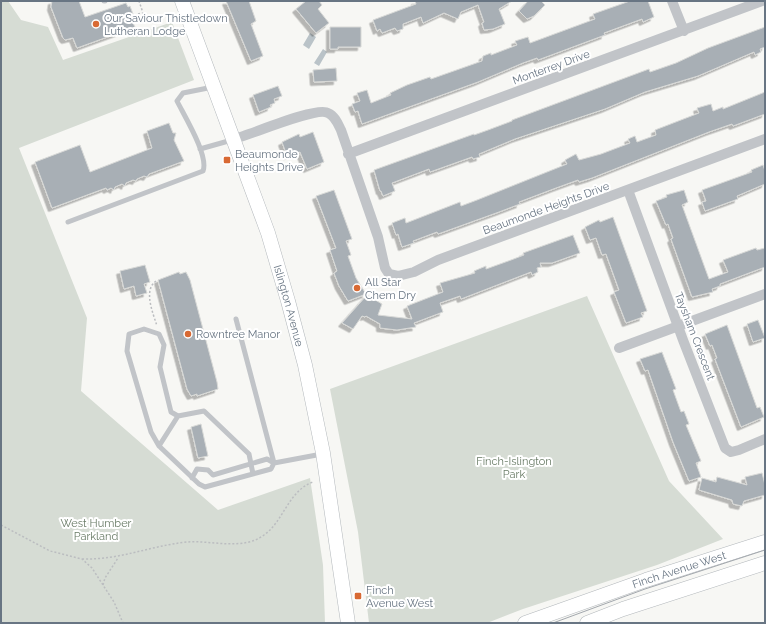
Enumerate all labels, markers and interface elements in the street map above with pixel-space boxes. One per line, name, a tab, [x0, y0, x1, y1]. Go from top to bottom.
place label: Our Saviour Thistledown Lutheran Lodge	[104, 12, 228, 38]
marker: Our Saviour Thistledown Lutheran Lodge	[91, 19, 101, 29]
street label: Monterrey Drive	[511, 47, 592, 87]
place label: Beaumonde Heights Drive	[235, 148, 304, 174]
marker: Beaumonde Heights Drive	[222, 155, 232, 165]
street label: Beaumonde Heights Drive	[481, 179, 612, 237]
street label: Islington Avenue	[271, 263, 306, 349]
place label: All Star Chem Dry	[365, 276, 416, 302]
marker: All Star Chem Dry	[352, 283, 362, 293]
street label: Taysham Crescent	[672, 290, 717, 382]
place label: Rowntree Manor	[196, 328, 280, 341]
marker: Rowntree Manor	[183, 329, 193, 339]
park label: Finch-Islington Park	[476, 455, 552, 481]
park label: West Humber Parkland	[61, 517, 132, 543]
street label: Finch Avenue West	[631, 549, 728, 591]
place label: Finch Avenue West	[366, 584, 434, 610]
marker: Finch Avenue West	[353, 591, 363, 601]

